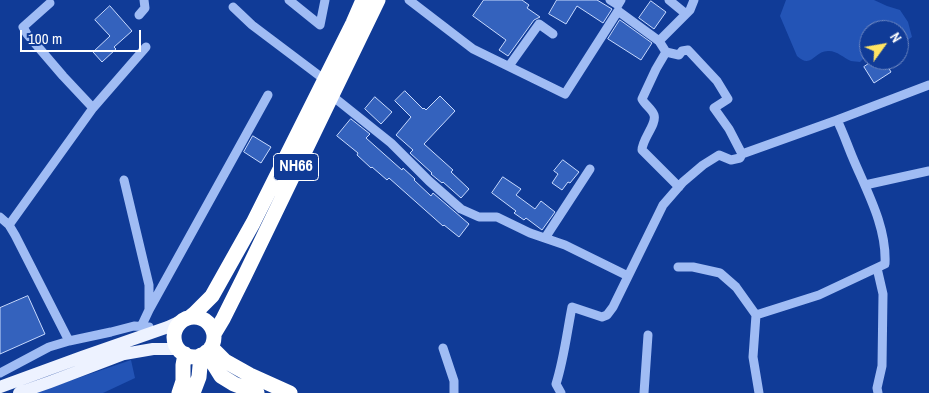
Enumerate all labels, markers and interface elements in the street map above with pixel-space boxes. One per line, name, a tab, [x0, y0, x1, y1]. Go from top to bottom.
scale bar	[22, 20, 144, 52]
north arrow	[859, 20, 909, 70]
text: 100 m	[28, 28, 62, 49]
text: N	[886, 29, 906, 46]
road number: NH66	[274, 154, 318, 180]

